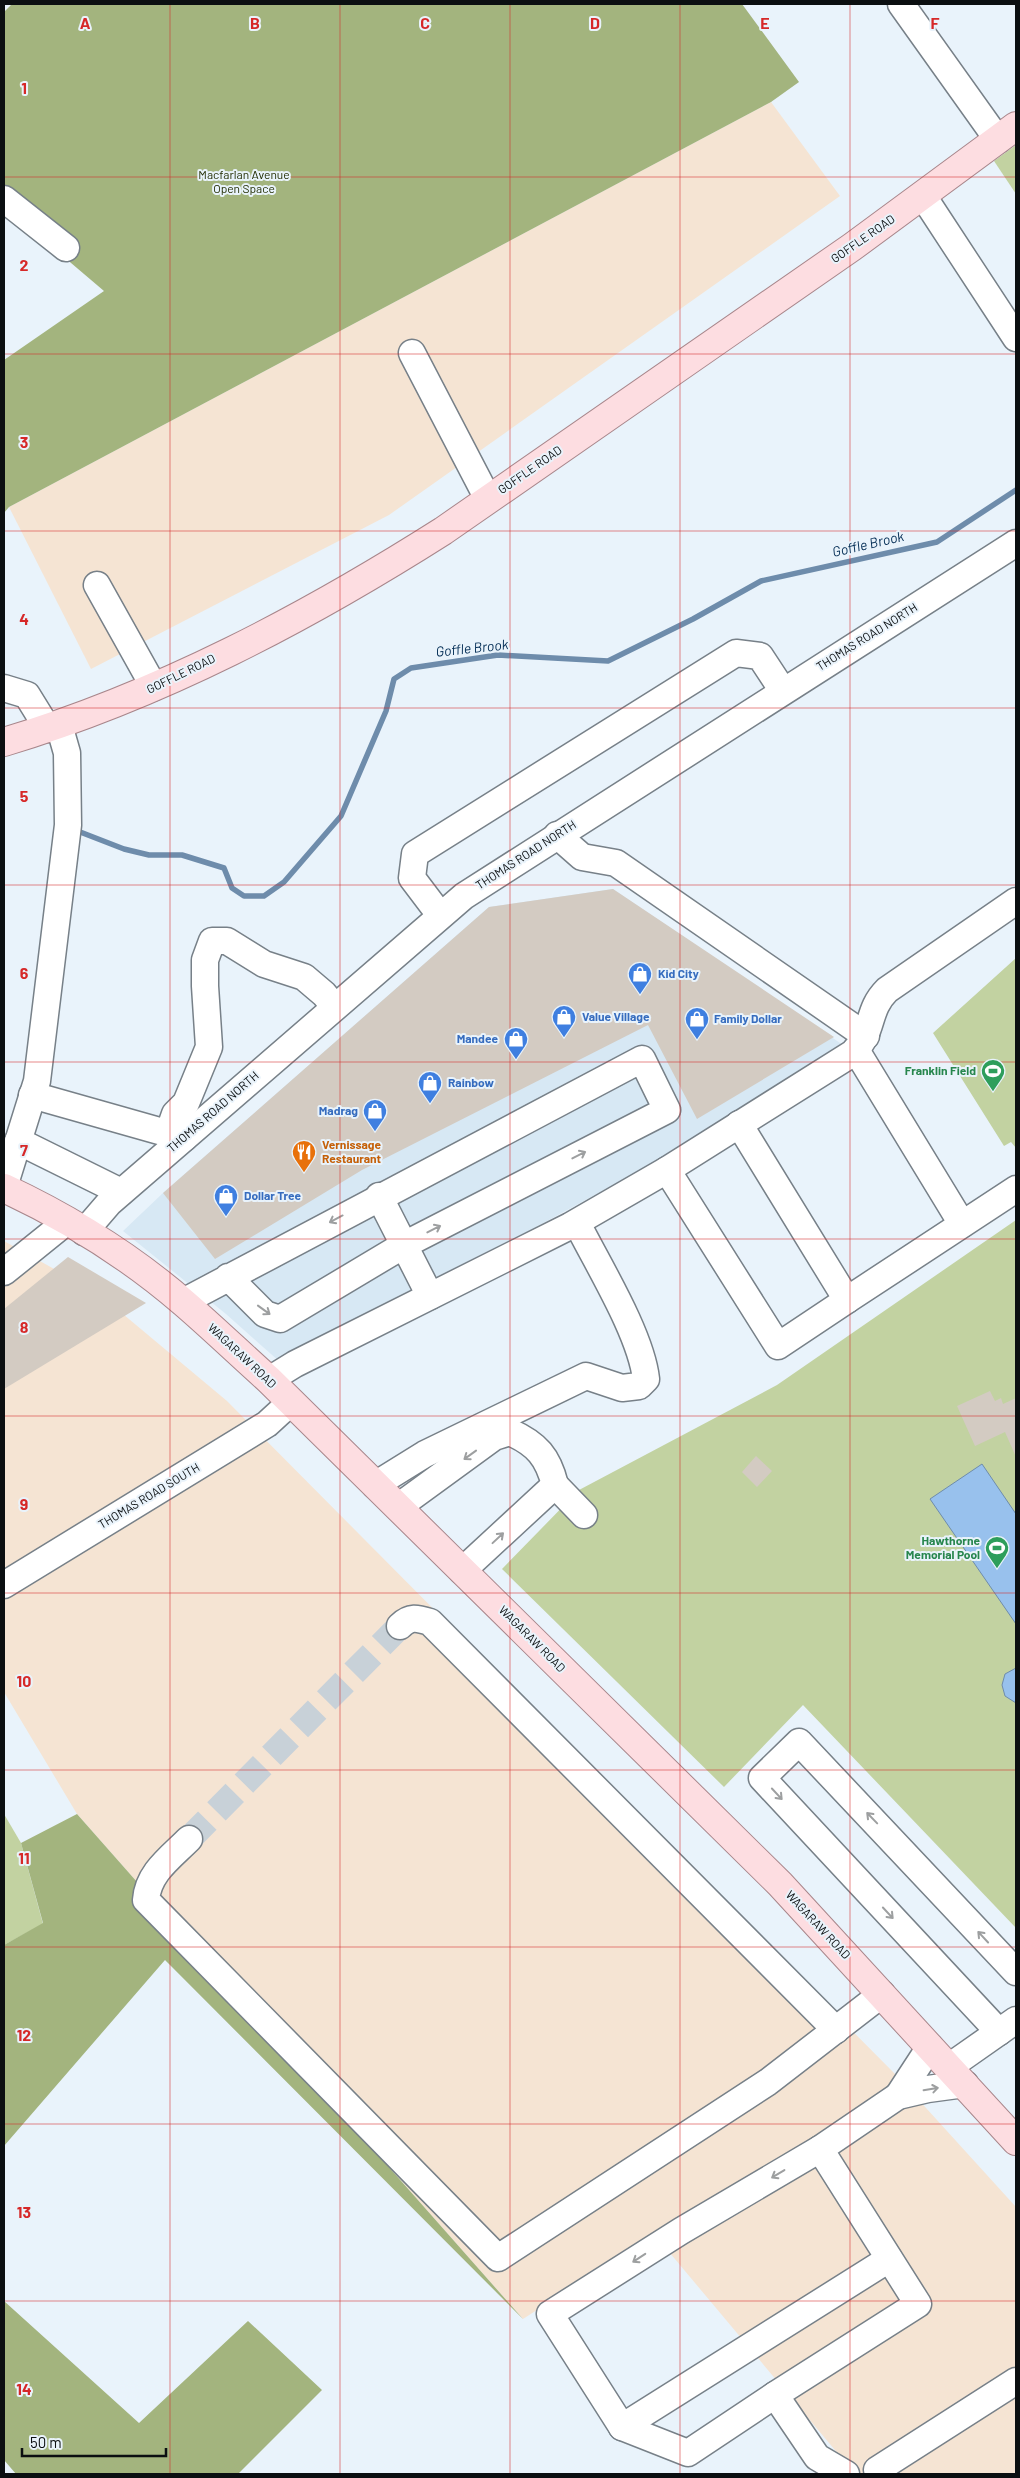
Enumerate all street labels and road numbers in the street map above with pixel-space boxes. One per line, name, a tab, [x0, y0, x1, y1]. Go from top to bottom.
street label: GOFFLE ROAD	[828, 211, 897, 265]
street label: GOFFLE ROAD	[495, 442, 564, 496]
street label: THOMAS ROAD NORTH	[813, 599, 920, 673]
street label: GOFFLE ROAD	[144, 650, 217, 696]
street label: THOMAS ROAD NORTH	[473, 817, 578, 892]
street label: THOMAS ROAD NORTH	[164, 1068, 261, 1155]
street label: WAGARAW ROAD	[206, 1320, 280, 1390]
street label: THOMAS ROAD SOUTH	[95, 1459, 202, 1531]
street label: WAGARAW ROAD	[497, 1602, 569, 1674]
street label: WAGARAW ROAD	[784, 1887, 854, 1961]

